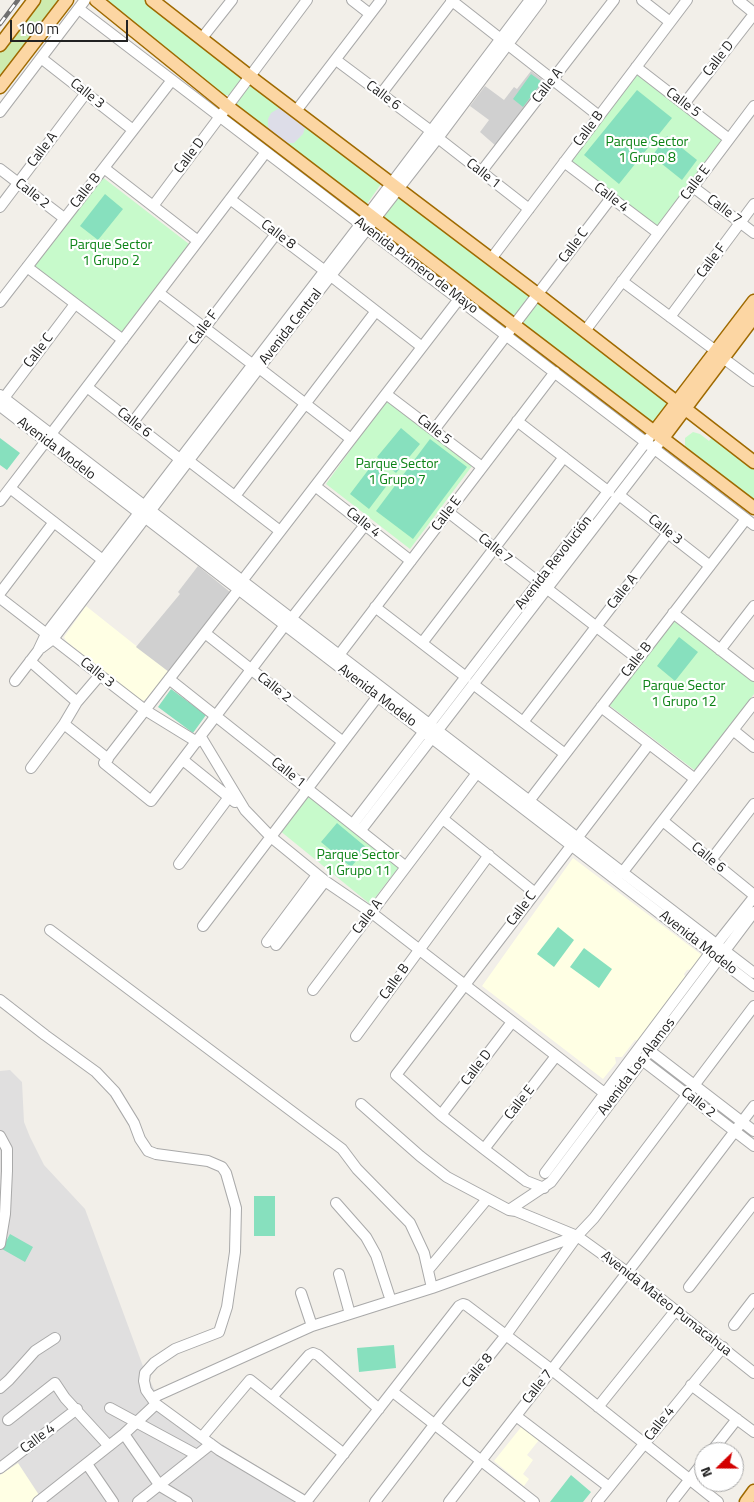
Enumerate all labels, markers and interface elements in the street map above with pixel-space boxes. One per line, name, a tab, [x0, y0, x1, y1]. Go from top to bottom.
scale bar	[12, 10, 130, 42]
text: 100 m	[18, 17, 59, 40]
street label: Calle D	[700, 38, 738, 80]
street label: Calle A	[529, 65, 567, 107]
street label: Calle 3	[66, 75, 108, 113]
street label: Calle 6	[362, 78, 404, 114]
street label: Calle 5	[662, 85, 704, 121]
street label: Calle B	[570, 108, 608, 150]
street label: Calle A	[24, 129, 62, 171]
street label: Calle D	[171, 135, 209, 177]
park label: Parque Sector 1 Grupo 8	[606, 135, 688, 168]
street label: Calle 1	[462, 155, 504, 193]
street label: Calle E	[678, 162, 714, 204]
street label: Calle B	[67, 170, 105, 212]
street label: Calle 2	[11, 175, 53, 213]
street label: Calle 4	[590, 180, 632, 216]
street label: Calle 7	[703, 192, 745, 228]
street label: Avenida Primero de Mayo	[351, 214, 481, 318]
street label: Calle 8	[257, 217, 299, 253]
street label: Calle C	[556, 225, 592, 267]
park label: Parque Sector 1 Grupo 2	[70, 238, 152, 270]
street label: Calle F	[694, 241, 730, 281]
street label: Avenida Central	[256, 286, 326, 368]
street label: Calle F	[186, 308, 222, 348]
street label: Calle C	[21, 330, 57, 372]
street label: Calle 6	[113, 404, 155, 442]
street label: Calle 5	[413, 411, 455, 449]
street label: Avenida Modelo	[13, 414, 99, 484]
park label: Parque Sector 1 Grupo 7	[356, 457, 438, 490]
street label: Calle E	[429, 493, 465, 535]
street label: Calle 4	[342, 504, 384, 542]
street label: Calle 3	[644, 511, 686, 549]
street label: Avenida Revolución	[512, 513, 596, 613]
street label: Calle 7	[474, 530, 516, 568]
street label: Calle A	[604, 571, 642, 613]
street label: Calle B	[618, 639, 656, 681]
street label: Calle 3	[76, 654, 118, 692]
street label: Avenida Modelo	[334, 661, 420, 731]
street label: Calle 2	[253, 669, 295, 707]
park label: Parque Sector 1 Grupo 12	[643, 679, 725, 712]
street label: Calle 1	[267, 754, 309, 792]
street label: Calle 6	[688, 839, 728, 877]
park label: Parque Sector 1 Grupo 11	[317, 848, 399, 880]
street label: Calle C	[504, 888, 540, 930]
street label: Calle A	[349, 896, 387, 938]
street label: Avenida Modelo	[656, 907, 740, 979]
street label: Calle B	[376, 961, 414, 1003]
street label: Avenida Los Alamos	[595, 1015, 679, 1119]
street label: Calle D	[458, 1047, 496, 1089]
street label: Calle E	[501, 1082, 539, 1124]
street label: Calle 2	[677, 1084, 719, 1122]
street label: Avenida Mateo Pumacahua	[598, 1248, 734, 1360]
street label: Calle 8	[459, 1351, 497, 1391]
street label: Calle 7	[519, 1366, 557, 1408]
street label: Calle 4	[641, 1403, 679, 1445]
street label: Calle 4	[17, 1421, 59, 1457]
north arrow	[694, 1442, 744, 1492]
text: N	[694, 1464, 717, 1481]

